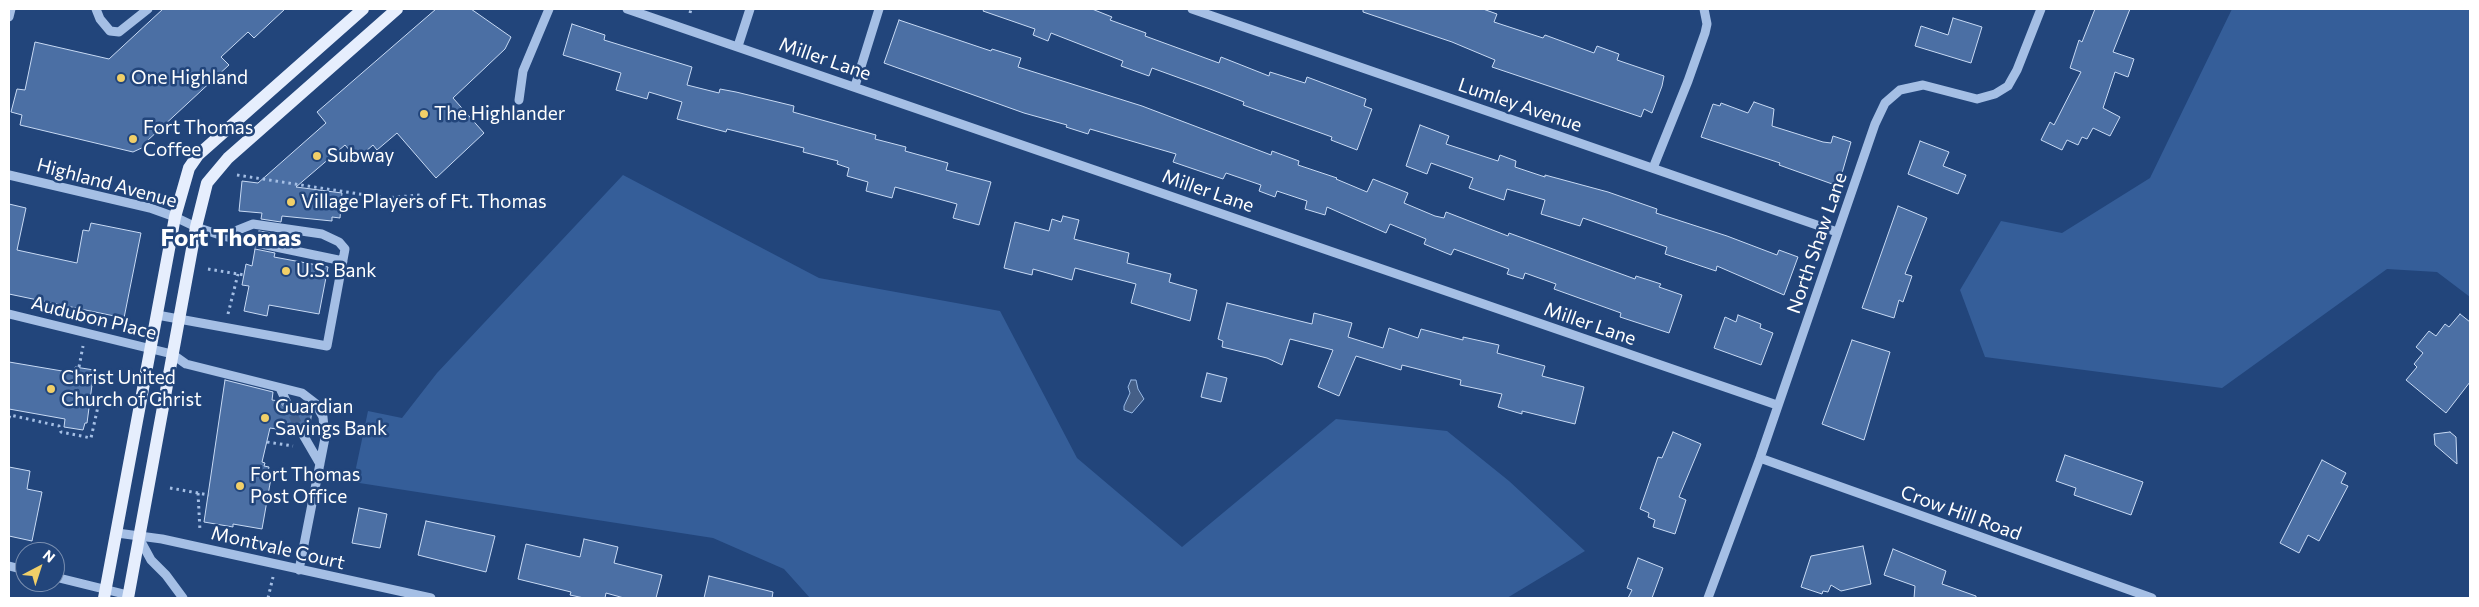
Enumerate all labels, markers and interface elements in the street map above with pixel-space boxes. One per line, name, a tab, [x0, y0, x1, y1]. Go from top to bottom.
street label: Miller Lane	[776, 33, 874, 85]
place label: One Highland	[131, 67, 248, 89]
marker: One Highland	[115, 72, 127, 84]
street label: Lumley Avenue	[1455, 73, 1585, 137]
place label: The Highlander	[434, 103, 565, 125]
marker: The Highlander	[418, 108, 430, 120]
place label: Fort Thomas Coffee	[143, 117, 253, 161]
marker: Fort Thomas Coffee	[127, 133, 139, 145]
place label: Subway	[327, 145, 394, 167]
marker: Subway	[311, 150, 323, 162]
street label: Highland Avenue	[35, 153, 179, 213]
street label: Miller Lane	[1159, 165, 1257, 217]
street label: North Shaw Lane	[1782, 169, 1852, 317]
place label: Village Players of Ft. Thomas	[301, 191, 547, 213]
marker: Village Players of Ft. Thomas	[285, 196, 297, 208]
district label: Fort Thomas	[160, 224, 302, 252]
place label: U.S. Bank	[296, 260, 377, 282]
marker: U.S. Bank	[280, 265, 292, 277]
street label: Audubon Place	[29, 291, 159, 345]
street label: Miller Lane	[1541, 298, 1639, 350]
place label: Christ United Church of Christ	[61, 367, 202, 411]
marker: Christ United Church of Christ	[45, 383, 57, 395]
place label: Guardian Savings Bank	[275, 396, 387, 440]
marker: Guardian Savings Bank	[259, 412, 271, 424]
place label: Fort Thomas Post Office	[250, 464, 360, 508]
marker: Fort Thomas Post Office	[234, 480, 246, 492]
street label: Crow Hill Road	[1897, 481, 2025, 545]
street label: Montvale Court	[209, 522, 347, 574]
north arrow	[15, 542, 65, 592]
text: N	[40, 546, 59, 566]

